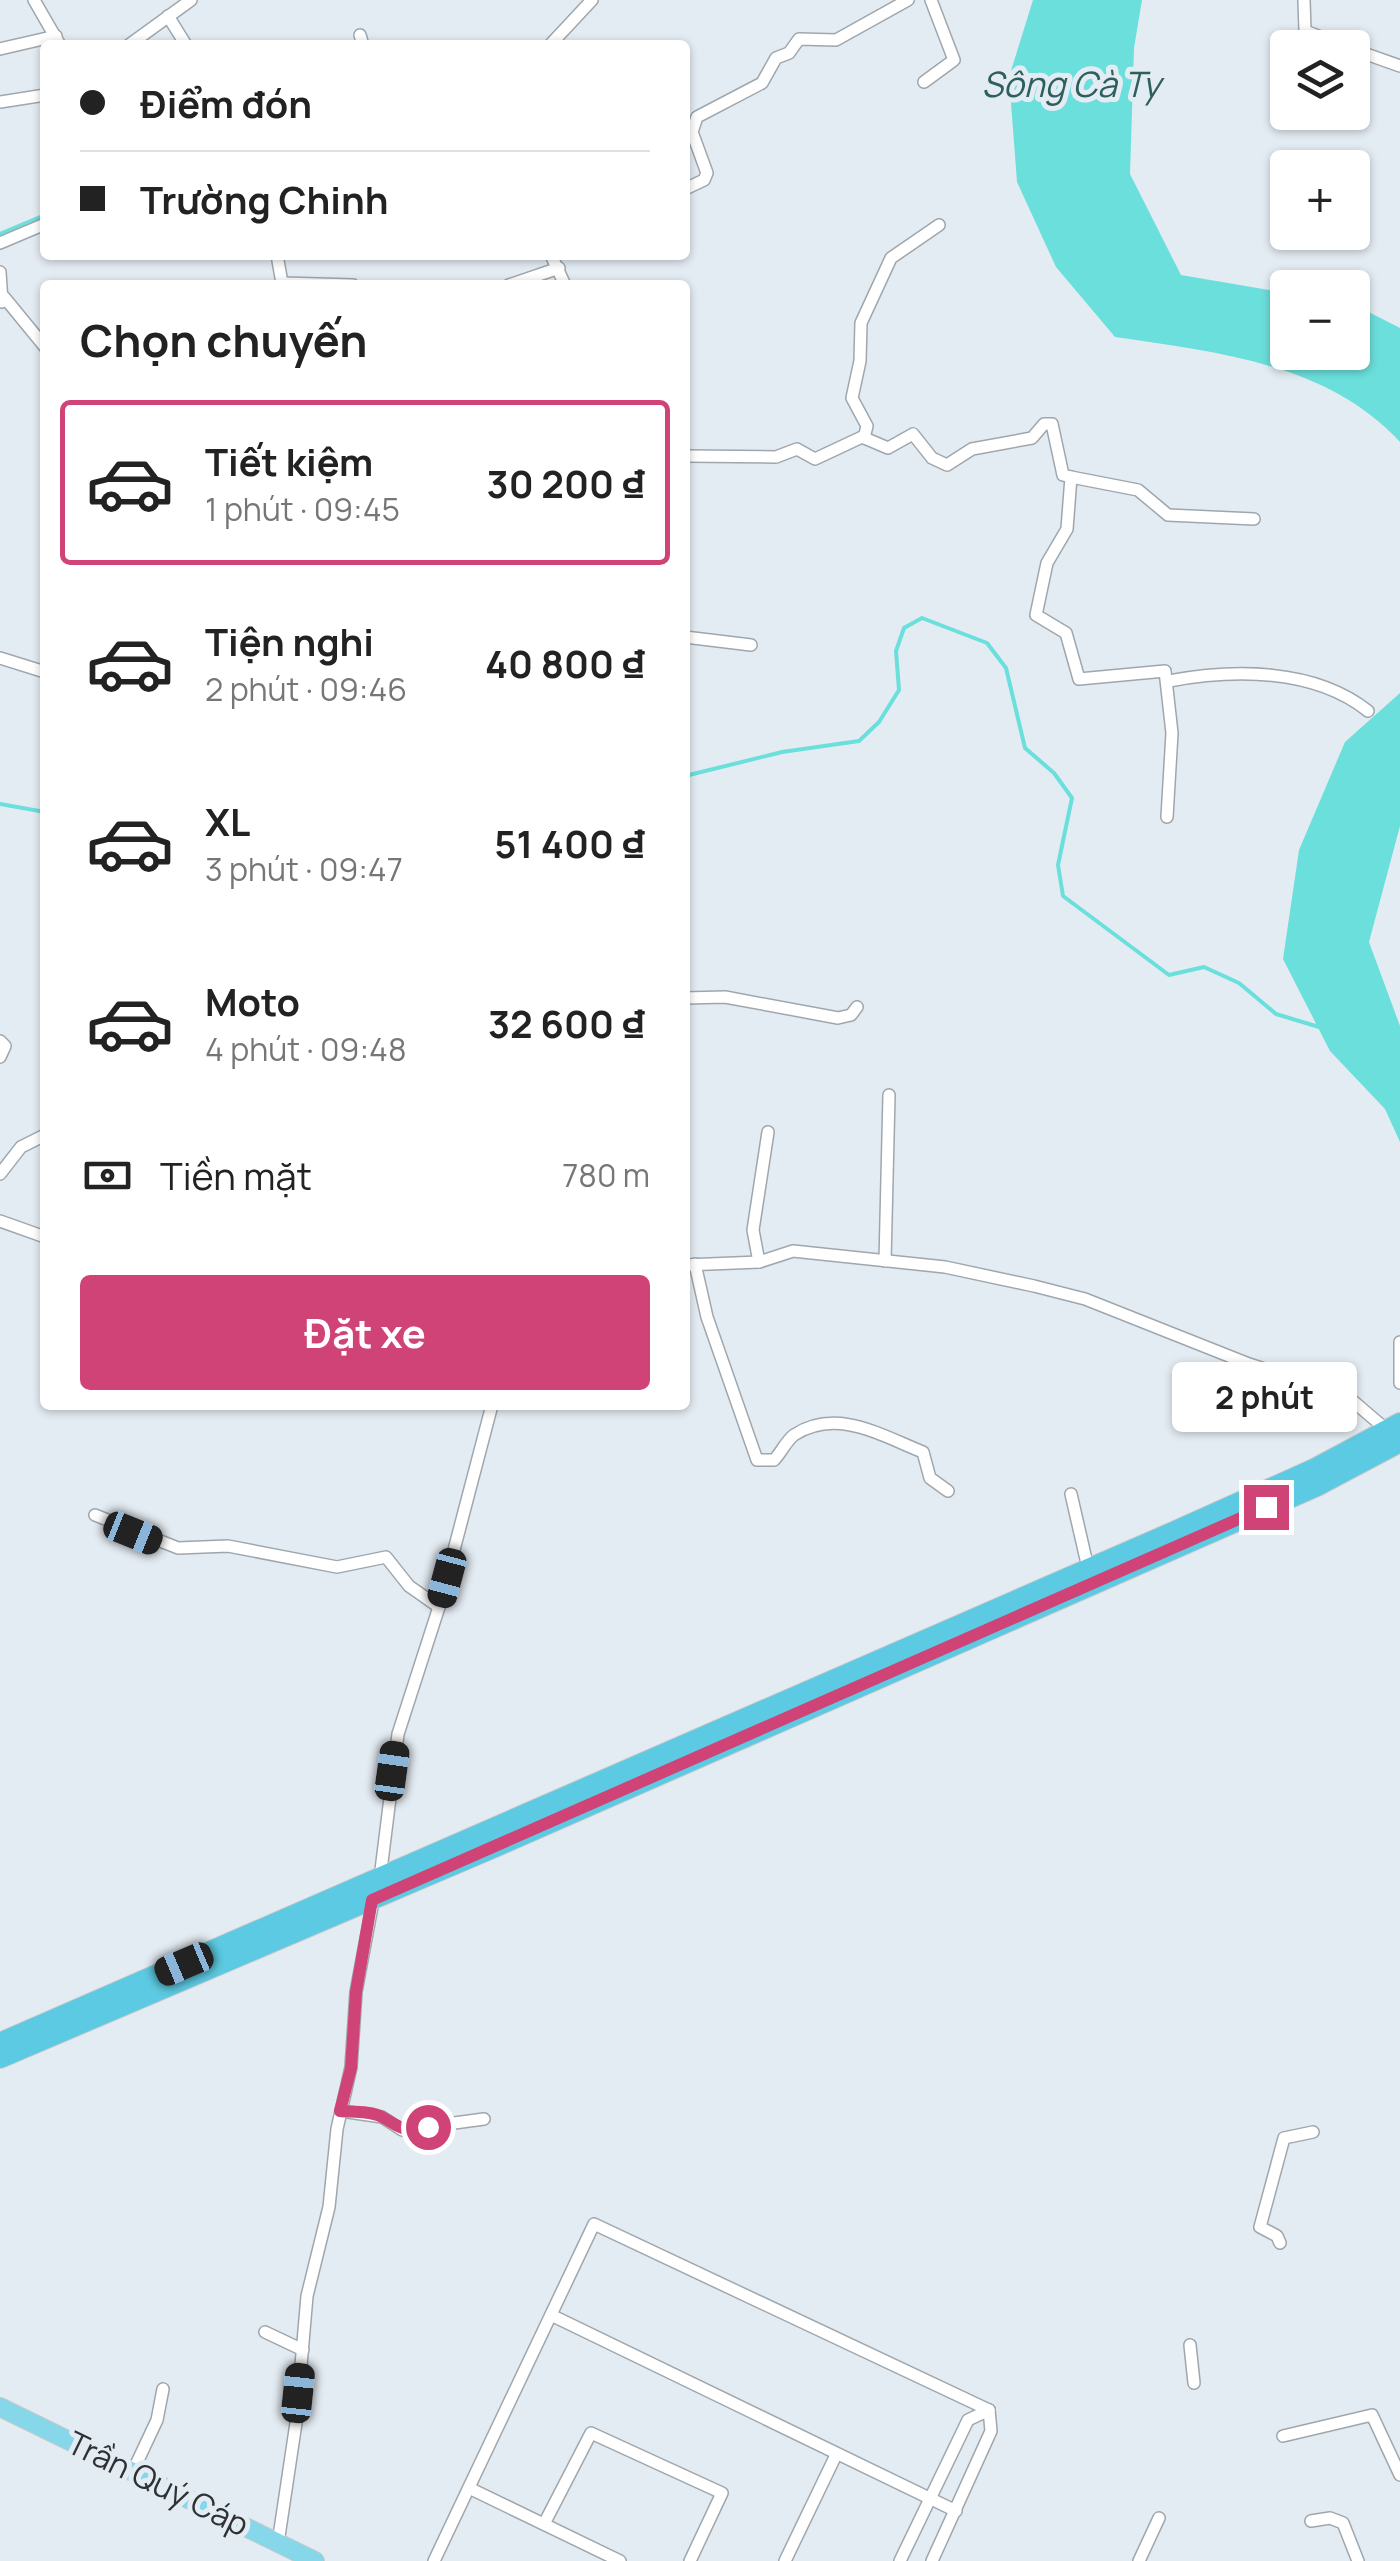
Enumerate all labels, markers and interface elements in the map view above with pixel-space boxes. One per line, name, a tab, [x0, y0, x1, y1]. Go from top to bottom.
map controls	[1270, 30, 1370, 370]
button: layers	[1270, 30, 1370, 130]
water label: Sông Cà Ty	[981, 60, 1165, 108]
text: Điểm đón	[140, 77, 312, 129]
button: +	[1270, 150, 1370, 250]
text: Trường Chinh	[140, 173, 389, 225]
button: −	[1270, 270, 1370, 370]
text: Chọn chuyến	[80, 309, 367, 371]
text: Tiết kiệm	[205, 435, 373, 487]
icon: car	[85, 438, 175, 528]
text: 30 200 ₫	[487, 457, 645, 509]
text: 1 phút · 09:45	[205, 487, 400, 531]
text: Tiện nghi	[205, 615, 374, 667]
icon: car	[85, 618, 175, 708]
text: 40 800 ₫	[485, 637, 645, 689]
text: 2 phút · 09:46	[205, 667, 407, 711]
text: XL	[205, 795, 250, 847]
icon: car	[85, 798, 175, 888]
text: 51 400 ₫	[494, 817, 645, 869]
text: 3 phút · 09:47	[205, 847, 403, 891]
text: Moto	[205, 975, 300, 1027]
icon: car	[85, 978, 175, 1068]
text: 32 600 ₫	[488, 997, 645, 1049]
text: 4 phút · 09:48	[205, 1027, 406, 1071]
icon: cash	[80, 1148, 135, 1203]
text: Tiền mặt	[160, 1149, 312, 1201]
text: 780 m	[562, 1153, 650, 1197]
button: Đặt xe	[80, 1275, 650, 1390]
callout: 2 phút	[1174, 1362, 1358, 1432]
text: 2 phút	[1215, 1375, 1314, 1419]
route end	[1244, 1485, 1289, 1530]
car	[100, 1508, 166, 1558]
car	[425, 1545, 469, 1611]
car	[373, 1739, 411, 1803]
car	[151, 1938, 217, 1990]
route start	[406, 2105, 451, 2150]
car	[280, 2362, 316, 2424]
street label: Trần Quý Cáp	[60, 2420, 256, 2546]

